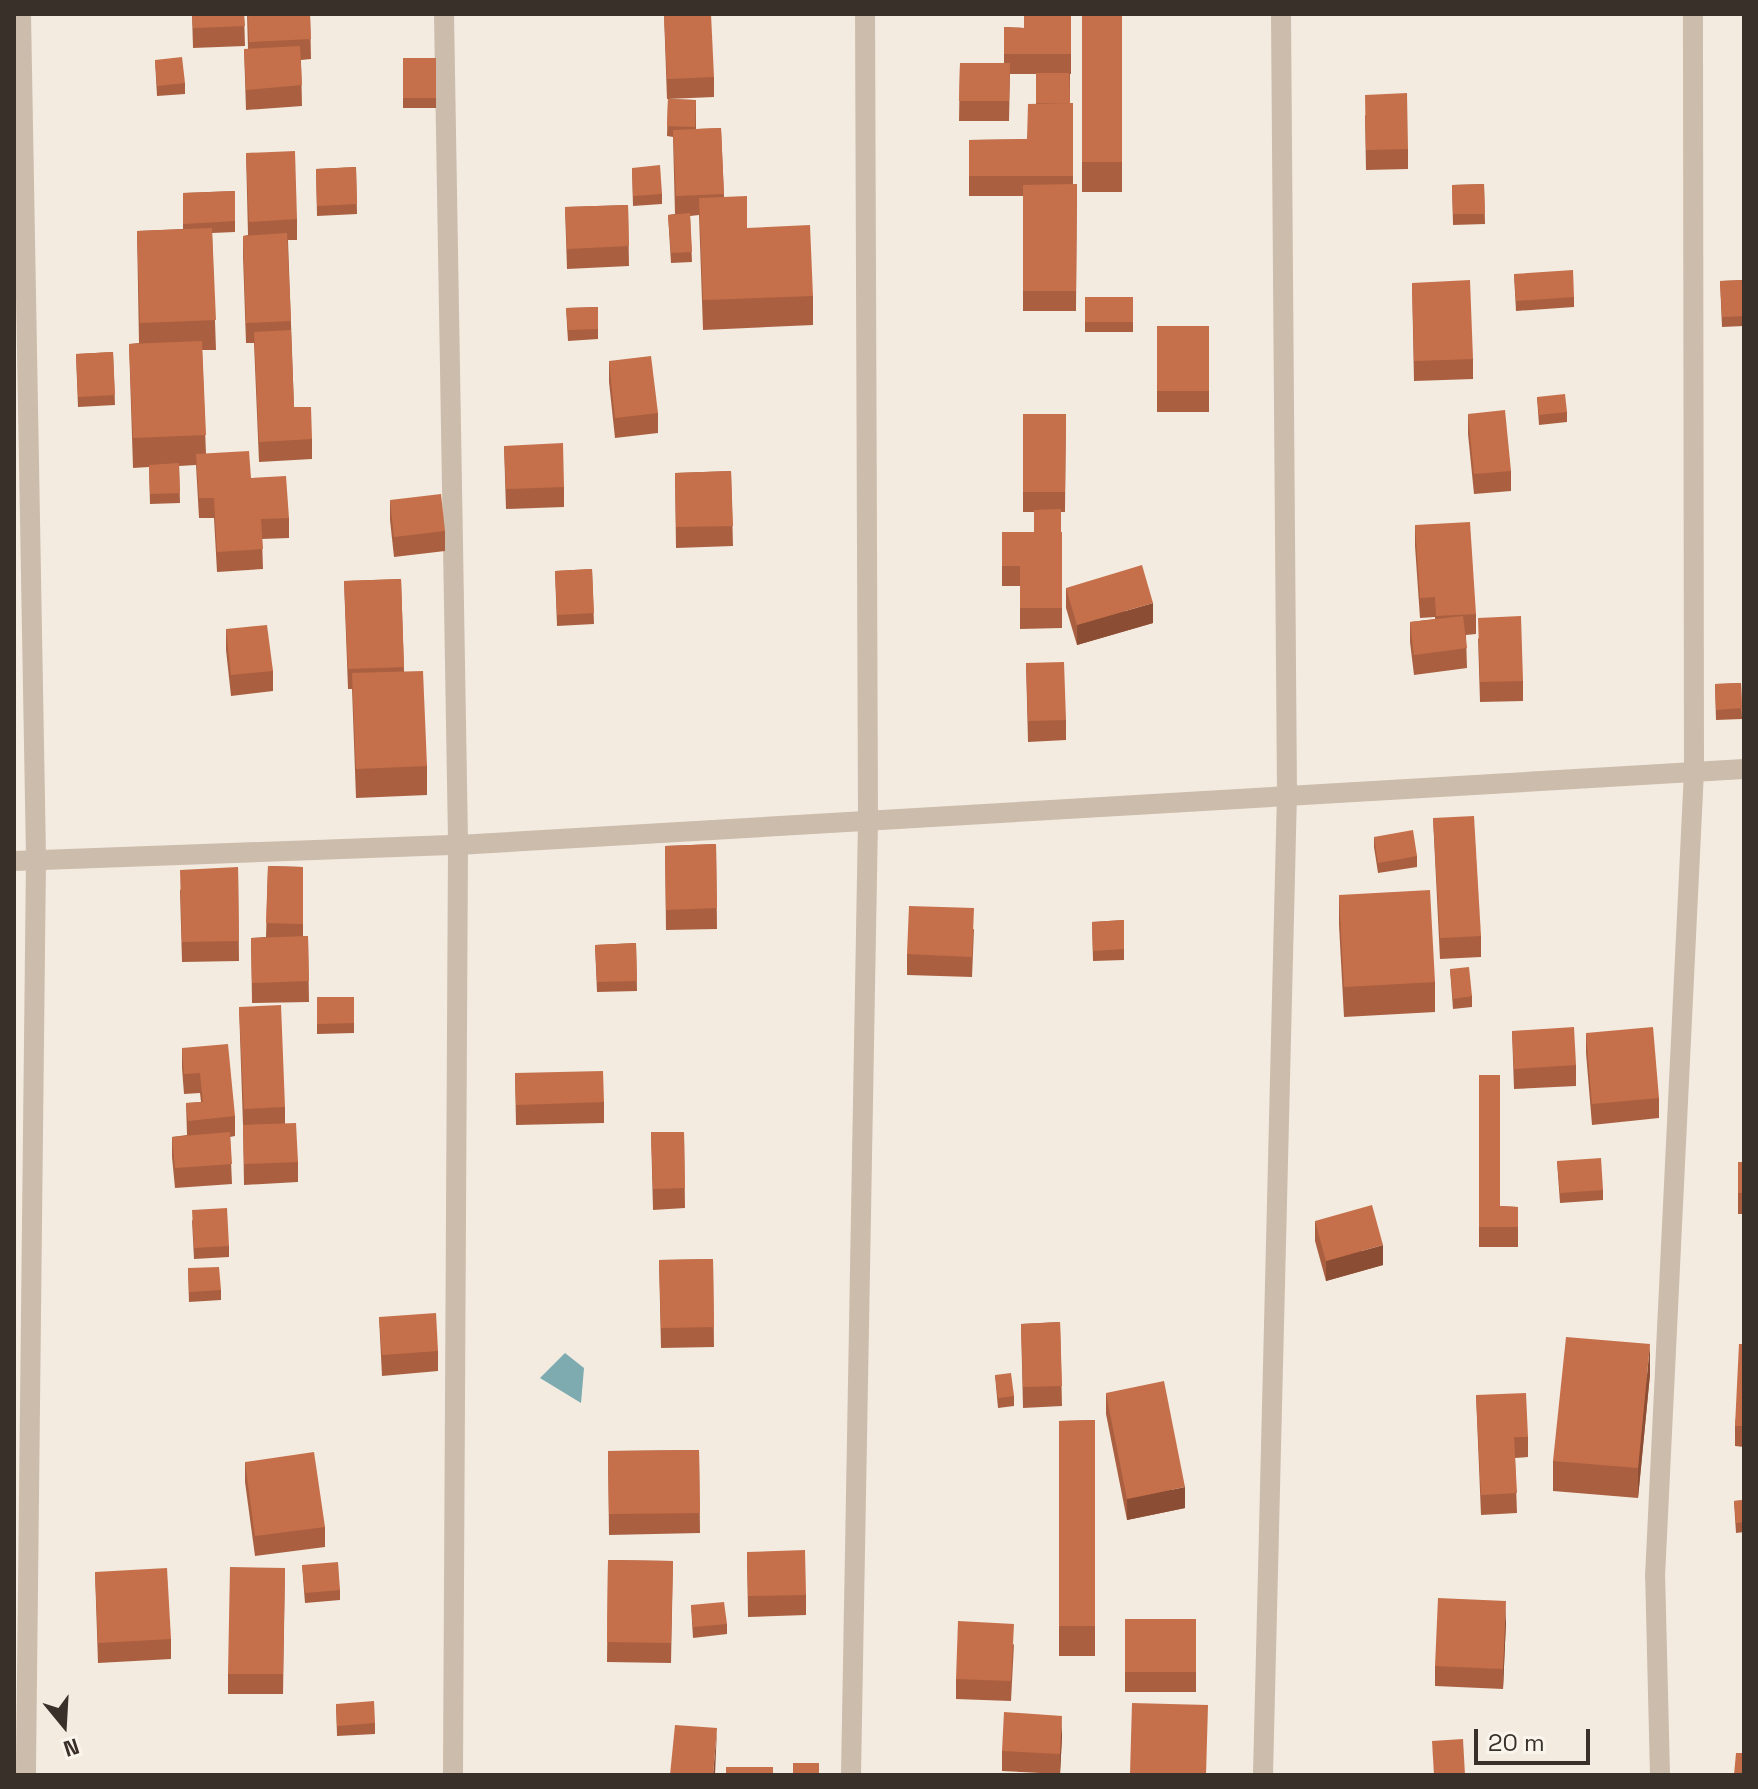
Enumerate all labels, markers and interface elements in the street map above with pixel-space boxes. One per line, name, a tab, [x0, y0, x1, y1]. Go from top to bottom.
north arrow	[24, 1685, 104, 1765]
scale bar	[1478, 1713, 1594, 1763]
text: 20 m	[1488, 1727, 1545, 1758]
text: N	[60, 1732, 83, 1763]

